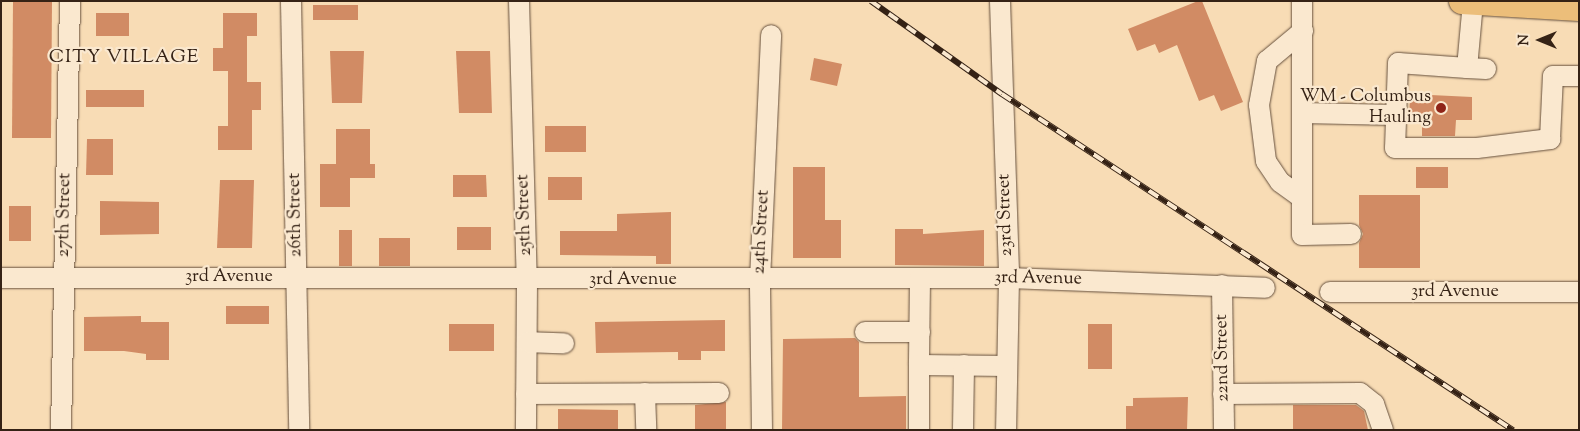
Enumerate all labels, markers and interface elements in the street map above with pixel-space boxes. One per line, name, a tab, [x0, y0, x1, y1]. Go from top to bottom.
north arrow	[1515, 15, 1565, 65]
text: N	[1515, 34, 1535, 46]
district label: CITY VILLAGE	[47, 47, 201, 69]
place label: WM - Columbus Hauling	[1300, 87, 1431, 130]
marker: WM - Columbus Hauling	[1435, 102, 1447, 114]
street label: 27th Street	[53, 173, 77, 257]
street label: 26th Street	[284, 173, 308, 257]
street label: 23rd Street	[994, 173, 1018, 257]
street label: 25th Street	[513, 174, 537, 256]
street label: 24th Street	[749, 189, 775, 275]
street label: 3rd Avenue	[185, 266, 273, 288]
street label: 3rd Avenue	[994, 267, 1082, 291]
street label: 3rd Avenue	[589, 269, 677, 291]
street label: 3rd Avenue	[1411, 281, 1499, 303]
street label: 22nd Street	[1211, 314, 1235, 402]

